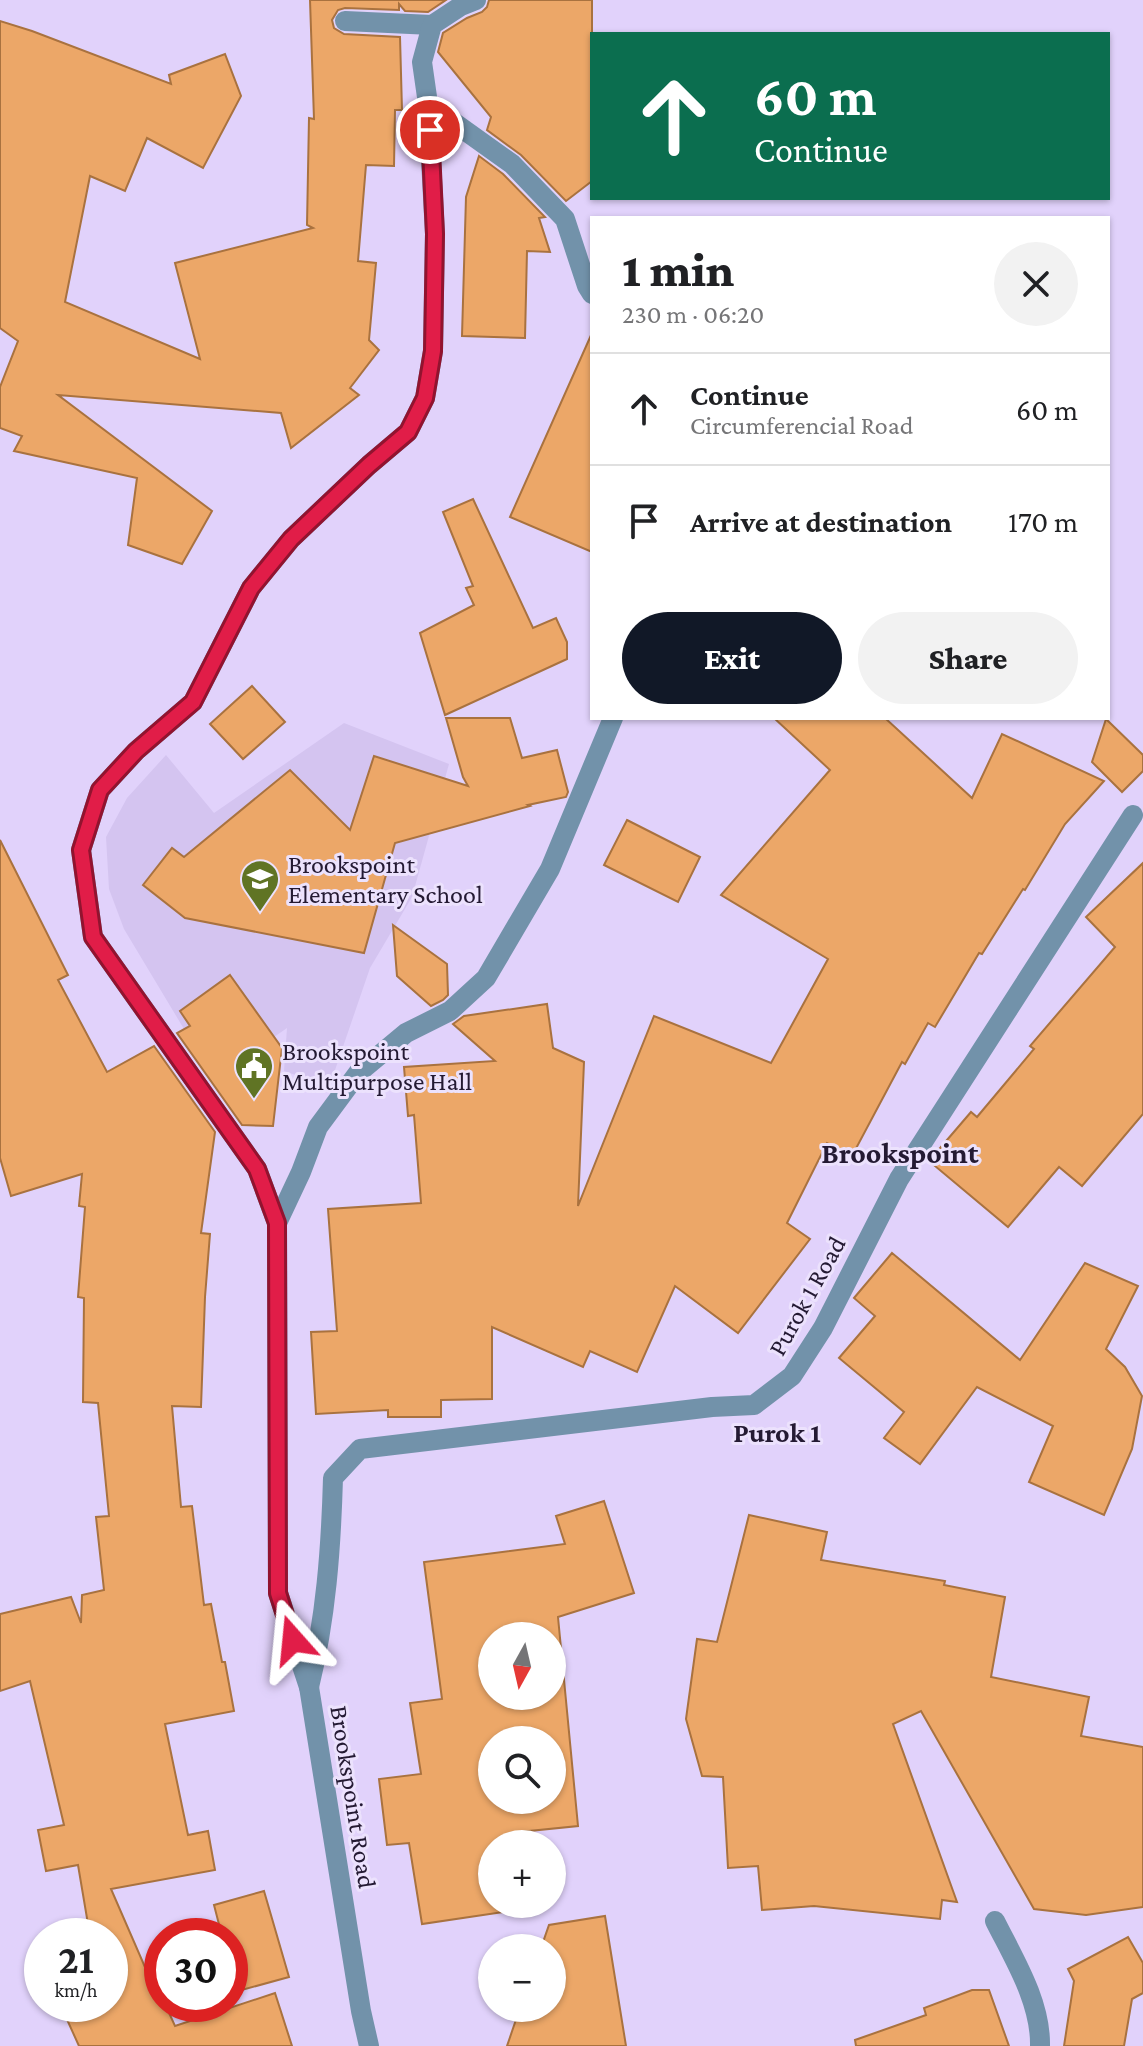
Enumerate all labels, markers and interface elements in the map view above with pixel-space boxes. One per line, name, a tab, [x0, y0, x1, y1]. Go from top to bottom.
icon: ahead	[622, 64, 726, 168]
text: 60 m	[754, 65, 877, 127]
pin	[396, 96, 464, 164]
icon: arrive	[408, 108, 452, 152]
text: Continue	[754, 130, 888, 170]
button: close	[994, 242, 1078, 326]
text: 1 min	[622, 243, 734, 296]
text: 230 m · 06:20	[622, 300, 764, 329]
text: Continue	[690, 378, 809, 411]
icon: ahead	[622, 387, 666, 431]
text: 60 m	[1016, 393, 1078, 426]
text: Circumferencial Road	[690, 411, 913, 440]
icon: arrive	[622, 499, 666, 543]
text: Arrive at destination	[690, 505, 952, 538]
text: 170 m	[1008, 505, 1078, 538]
button: Exit	[622, 612, 842, 704]
button: Share	[858, 612, 1078, 704]
place label: Brookspoint Elementary School	[288, 850, 483, 909]
school or university icon: Brookspoint Elementary School	[239, 858, 281, 913]
place label: Brookspoint Multipurpose Hall	[282, 1037, 472, 1096]
public building icon: Brookspoint Multipurpose Hall	[233, 1045, 275, 1100]
district label: Brookspoint	[821, 1136, 979, 1169]
street label: Purok 1 Road	[762, 1231, 852, 1361]
district label: Purok 1	[733, 1417, 821, 1448]
position arrow	[251, 1598, 335, 1682]
north arrow	[478, 1622, 566, 1710]
map controls	[478, 1622, 566, 2022]
street label: Brookspoint Road	[324, 1704, 382, 1891]
button: search	[478, 1726, 566, 1814]
button: +	[478, 1830, 566, 1918]
speed limit sign: 30	[144, 1918, 248, 2022]
button: −	[478, 1934, 566, 2022]
text: 21	[58, 1937, 94, 1982]
text: km/h	[54, 1979, 98, 2001]

